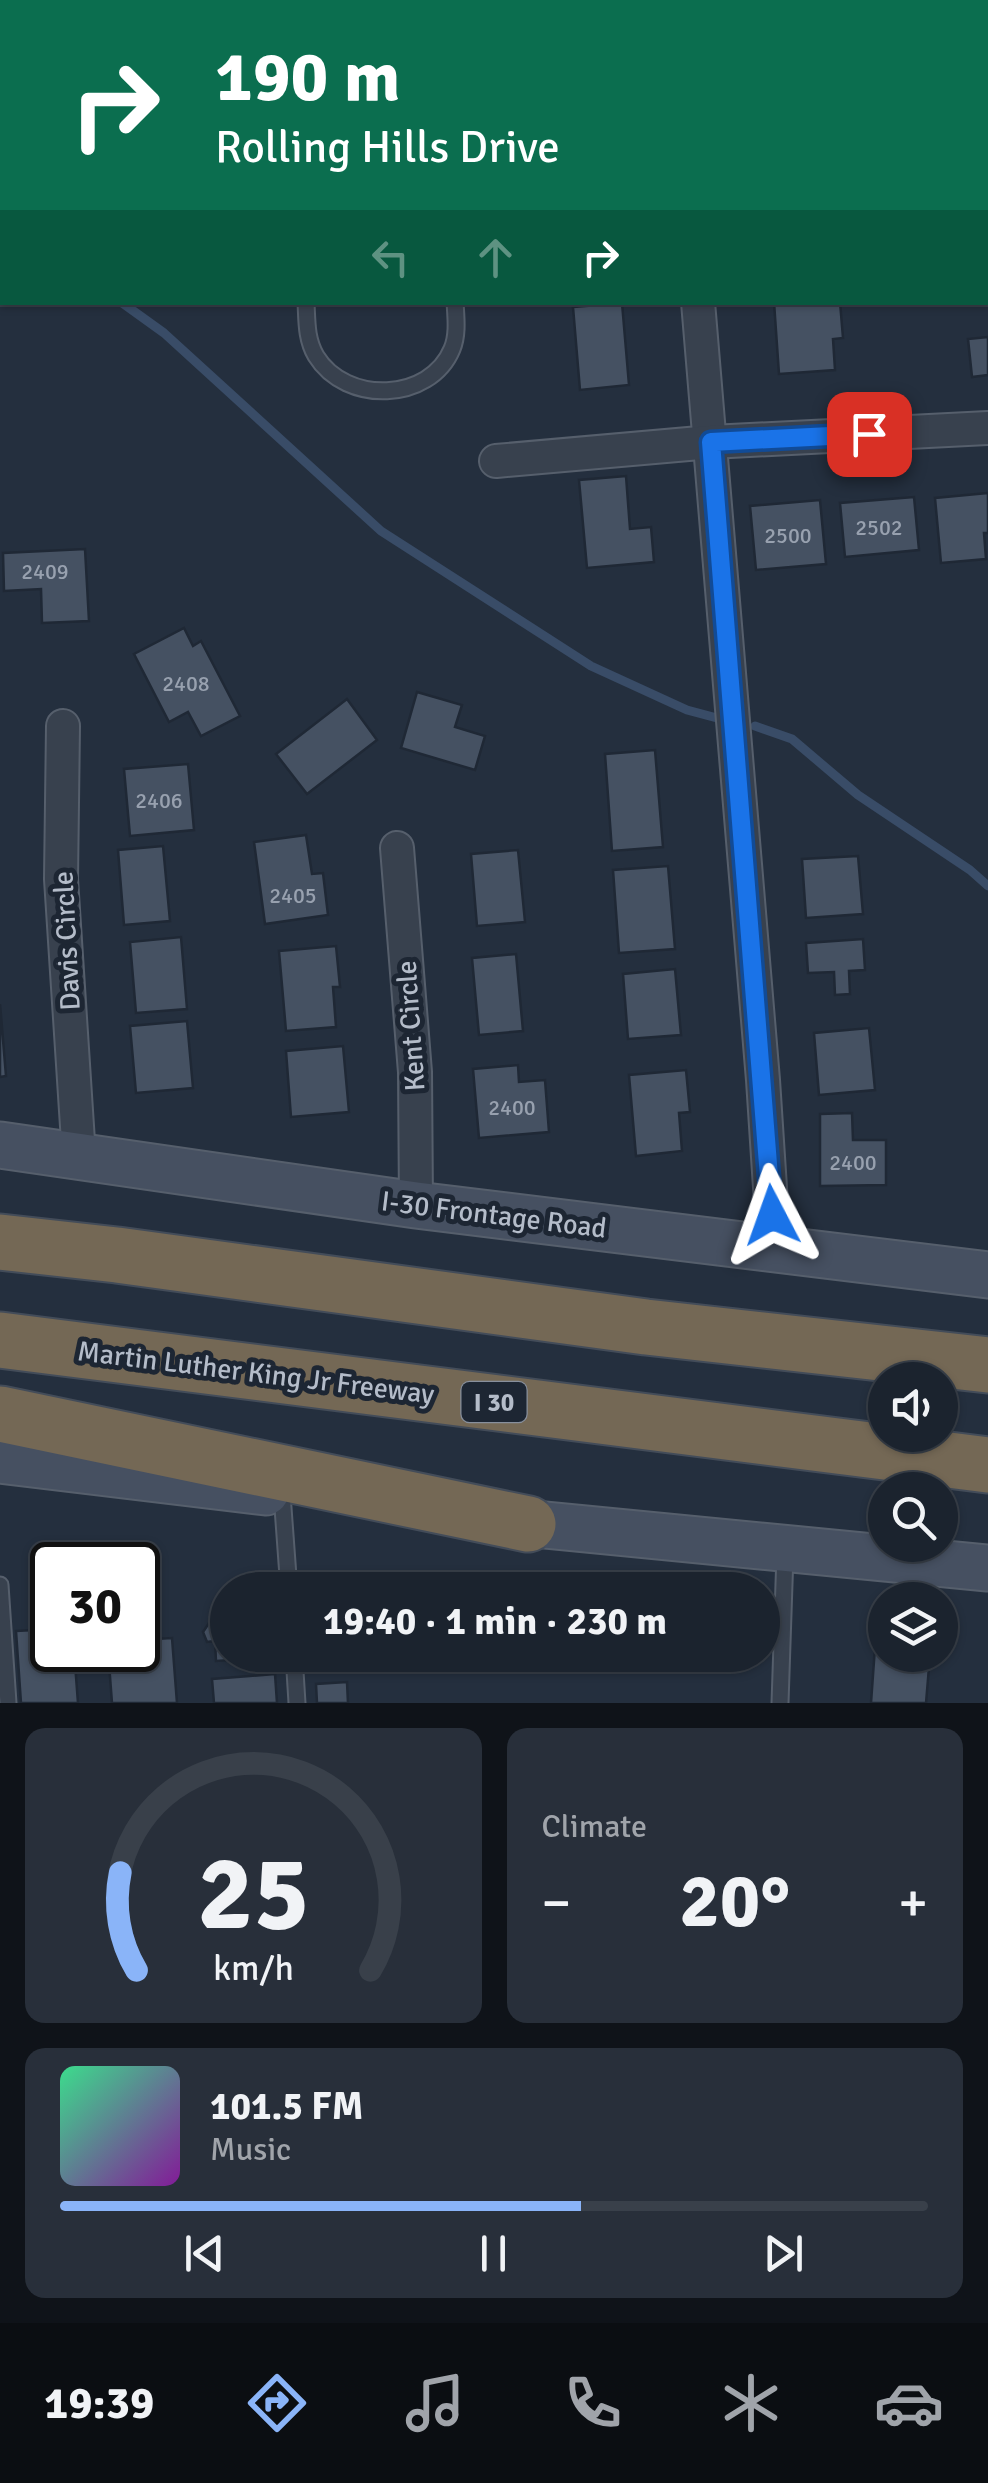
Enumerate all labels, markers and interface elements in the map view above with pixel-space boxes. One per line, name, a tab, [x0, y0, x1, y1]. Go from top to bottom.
text: 190 m	[215, 34, 400, 120]
icon: right	[50, 40, 180, 170]
text: Rolling Hills Drive	[215, 120, 560, 175]
icon: left	[363, 230, 418, 285]
icon: ahead	[468, 230, 523, 285]
icon: right	[573, 230, 628, 285]
pin	[827, 392, 912, 477]
icon: arrive	[842, 407, 897, 462]
house number: 2502	[855, 514, 903, 541]
house number: 2500	[764, 522, 812, 549]
house number: 2409	[21, 558, 69, 585]
house number: 2408	[162, 670, 210, 697]
house number: 2406	[135, 787, 183, 814]
street label: Davis Circle	[46, 870, 88, 1011]
house number: 2405	[269, 882, 317, 909]
street label: Kent Circle	[389, 959, 433, 1092]
house number: 2400	[488, 1094, 536, 1121]
house number: 2400	[829, 1149, 877, 1176]
position arrow	[720, 1163, 824, 1267]
street label: I-30 Frontage Road	[379, 1184, 608, 1246]
street label: Martin Luther King Jr Freeway	[75, 1334, 436, 1412]
map controls	[868, 1362, 958, 1672]
button: sound	[868, 1362, 958, 1452]
road number: I 30	[462, 1382, 526, 1422]
button: search	[868, 1472, 958, 1562]
speed limit sign: 30	[30, 1542, 160, 1672]
button: layers	[868, 1582, 958, 1672]
text: 19:40 · 1 min · 230 m	[323, 1598, 667, 1645]
text: Climate	[542, 1807, 647, 1846]
text: 25	[197, 1830, 309, 1958]
text: 20°	[679, 1855, 790, 1948]
text: −	[542, 1869, 571, 1937]
text: +	[898, 1869, 928, 1937]
text: km/h	[213, 1946, 294, 1990]
text: 101.5 FM	[210, 2083, 363, 2130]
text: Music	[210, 2130, 291, 2169]
icon: previous	[177, 2226, 232, 2281]
icon: pause	[466, 2226, 521, 2281]
icon: next	[756, 2226, 811, 2281]
icon: directions	[242, 2368, 312, 2438]
icon: music	[400, 2368, 470, 2438]
icon: phone	[558, 2368, 628, 2438]
icon: climate	[716, 2368, 786, 2438]
icon: car	[874, 2368, 944, 2438]
text: 19:39	[44, 2376, 154, 2431]

